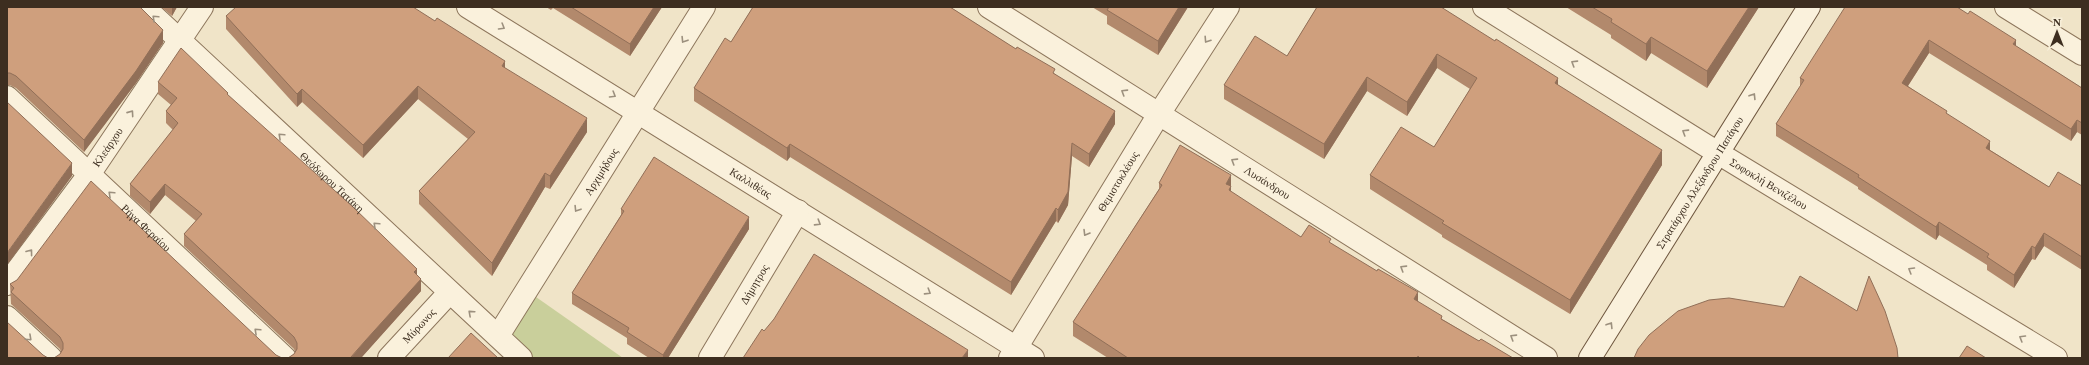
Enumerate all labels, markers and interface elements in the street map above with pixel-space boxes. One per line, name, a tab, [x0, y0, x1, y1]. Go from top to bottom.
north arrow	[2037, 12, 2077, 52]
one-way arrow	[153, 16, 160, 23]
text: N	[2053, 16, 2061, 28]
one-way arrow	[498, 23, 505, 30]
one-way arrow	[681, 36, 688, 43]
one-way arrow	[1204, 36, 1211, 43]
one-way arrow	[1571, 61, 1578, 68]
one-way arrow	[1121, 89, 1128, 97]
one-way arrow	[608, 91, 615, 98]
one-way arrow	[1748, 93, 1756, 100]
one-way arrow	[126, 110, 134, 117]
street label: Στρατάρχου Αλεξάνδρου Παπάγου	[1654, 114, 1746, 251]
street label: Κλεάρχου	[90, 125, 125, 169]
one-way arrow	[1682, 129, 1689, 137]
one-way arrow	[278, 133, 286, 140]
street label: Αρχιμήδους	[582, 145, 621, 197]
street label: Θεμιστοκλέους	[1095, 149, 1141, 214]
street label: Θεόδωρου Τατάκη	[298, 150, 367, 215]
street label: Σοφοκλή Βενιζέλου	[1728, 156, 1810, 212]
one-way arrow	[1231, 159, 1238, 166]
street label: Λυσάνδρου	[1242, 164, 1293, 202]
street label: Καλλιθέας	[728, 165, 774, 201]
one-way arrow	[108, 191, 116, 199]
street label: Ρήγα Φεραίου	[119, 202, 174, 254]
one-way arrow	[574, 205, 582, 212]
one-way arrow	[814, 218, 821, 226]
one-way arrow	[373, 222, 381, 229]
one-way arrow	[1083, 229, 1091, 236]
one-way arrow	[26, 250, 33, 257]
street label: Δήμητρος	[738, 262, 771, 306]
one-way arrow	[1400, 265, 1407, 273]
one-way arrow	[1908, 268, 1915, 275]
one-way arrow	[924, 287, 931, 295]
street label: Μύρωνος	[400, 305, 438, 345]
one-way arrow	[468, 310, 476, 317]
one-way arrow	[1606, 322, 1613, 329]
one-way arrow	[254, 328, 262, 336]
one-way arrow	[24, 333, 32, 340]
one-way arrow	[1510, 334, 1517, 342]
one-way arrow	[2019, 335, 2026, 342]

